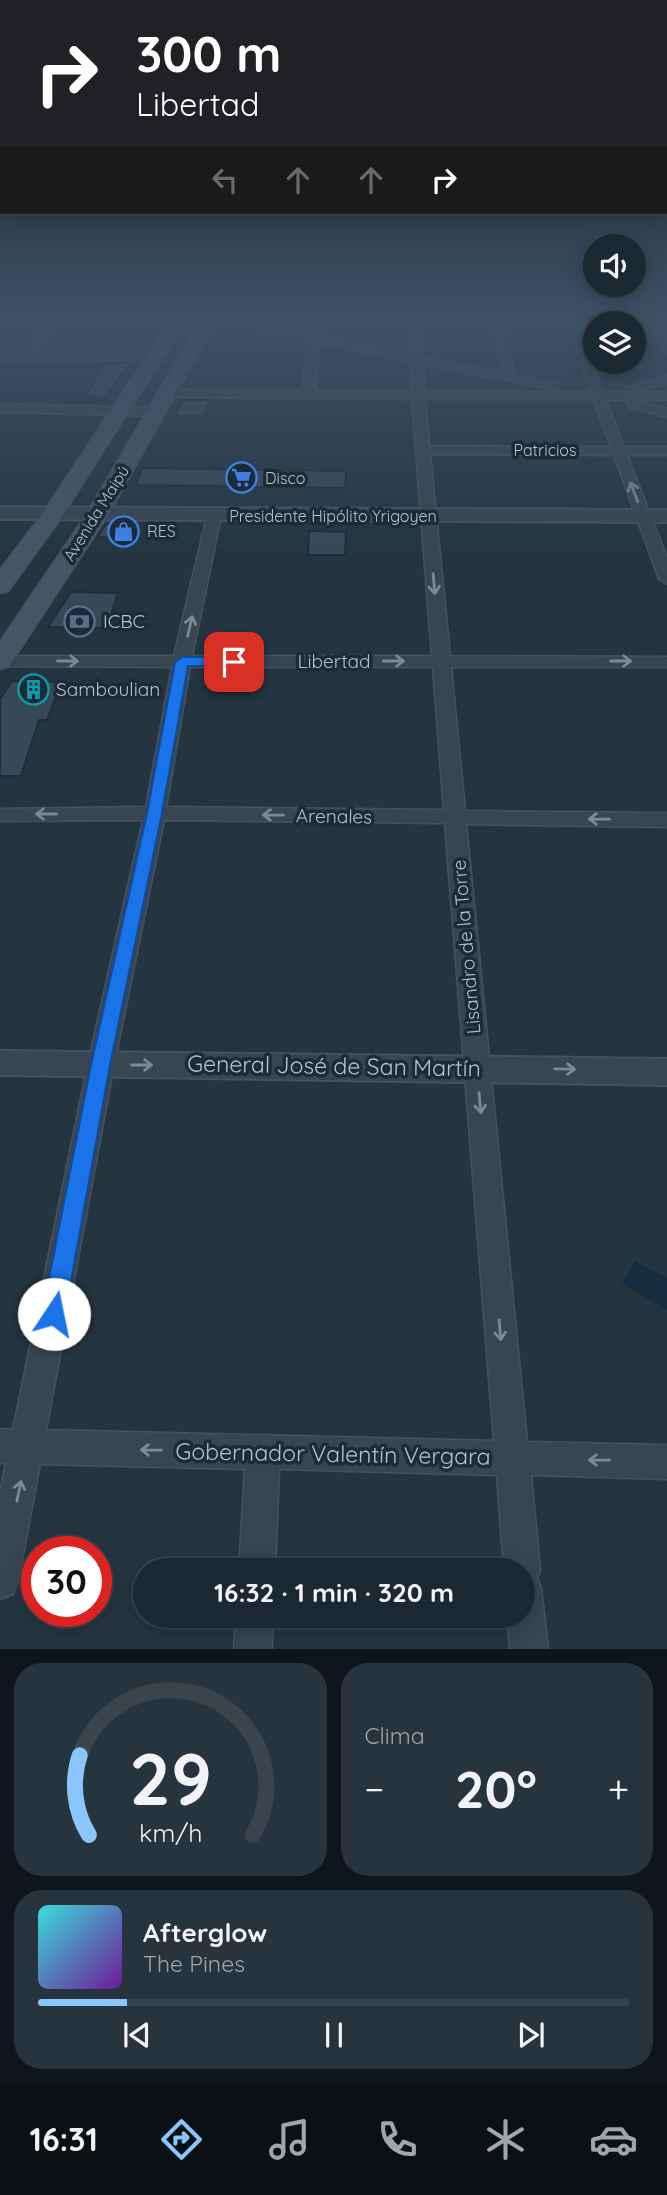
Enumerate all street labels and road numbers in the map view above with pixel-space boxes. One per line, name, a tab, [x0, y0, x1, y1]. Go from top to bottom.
street label: Patricios	[513, 440, 577, 460]
street label: Avenida Maipú	[59, 462, 133, 564]
street label: Presidente Hipólito Yrigoyen	[229, 506, 437, 526]
street label: Libertad	[297, 649, 371, 673]
street label: Arenales	[296, 803, 372, 829]
street label: Lisandro de la Torre	[446, 859, 486, 1035]
street label: General José de San Martín	[187, 1048, 481, 1083]
street label: Gobernador Valentín Vergara	[175, 1436, 491, 1471]

